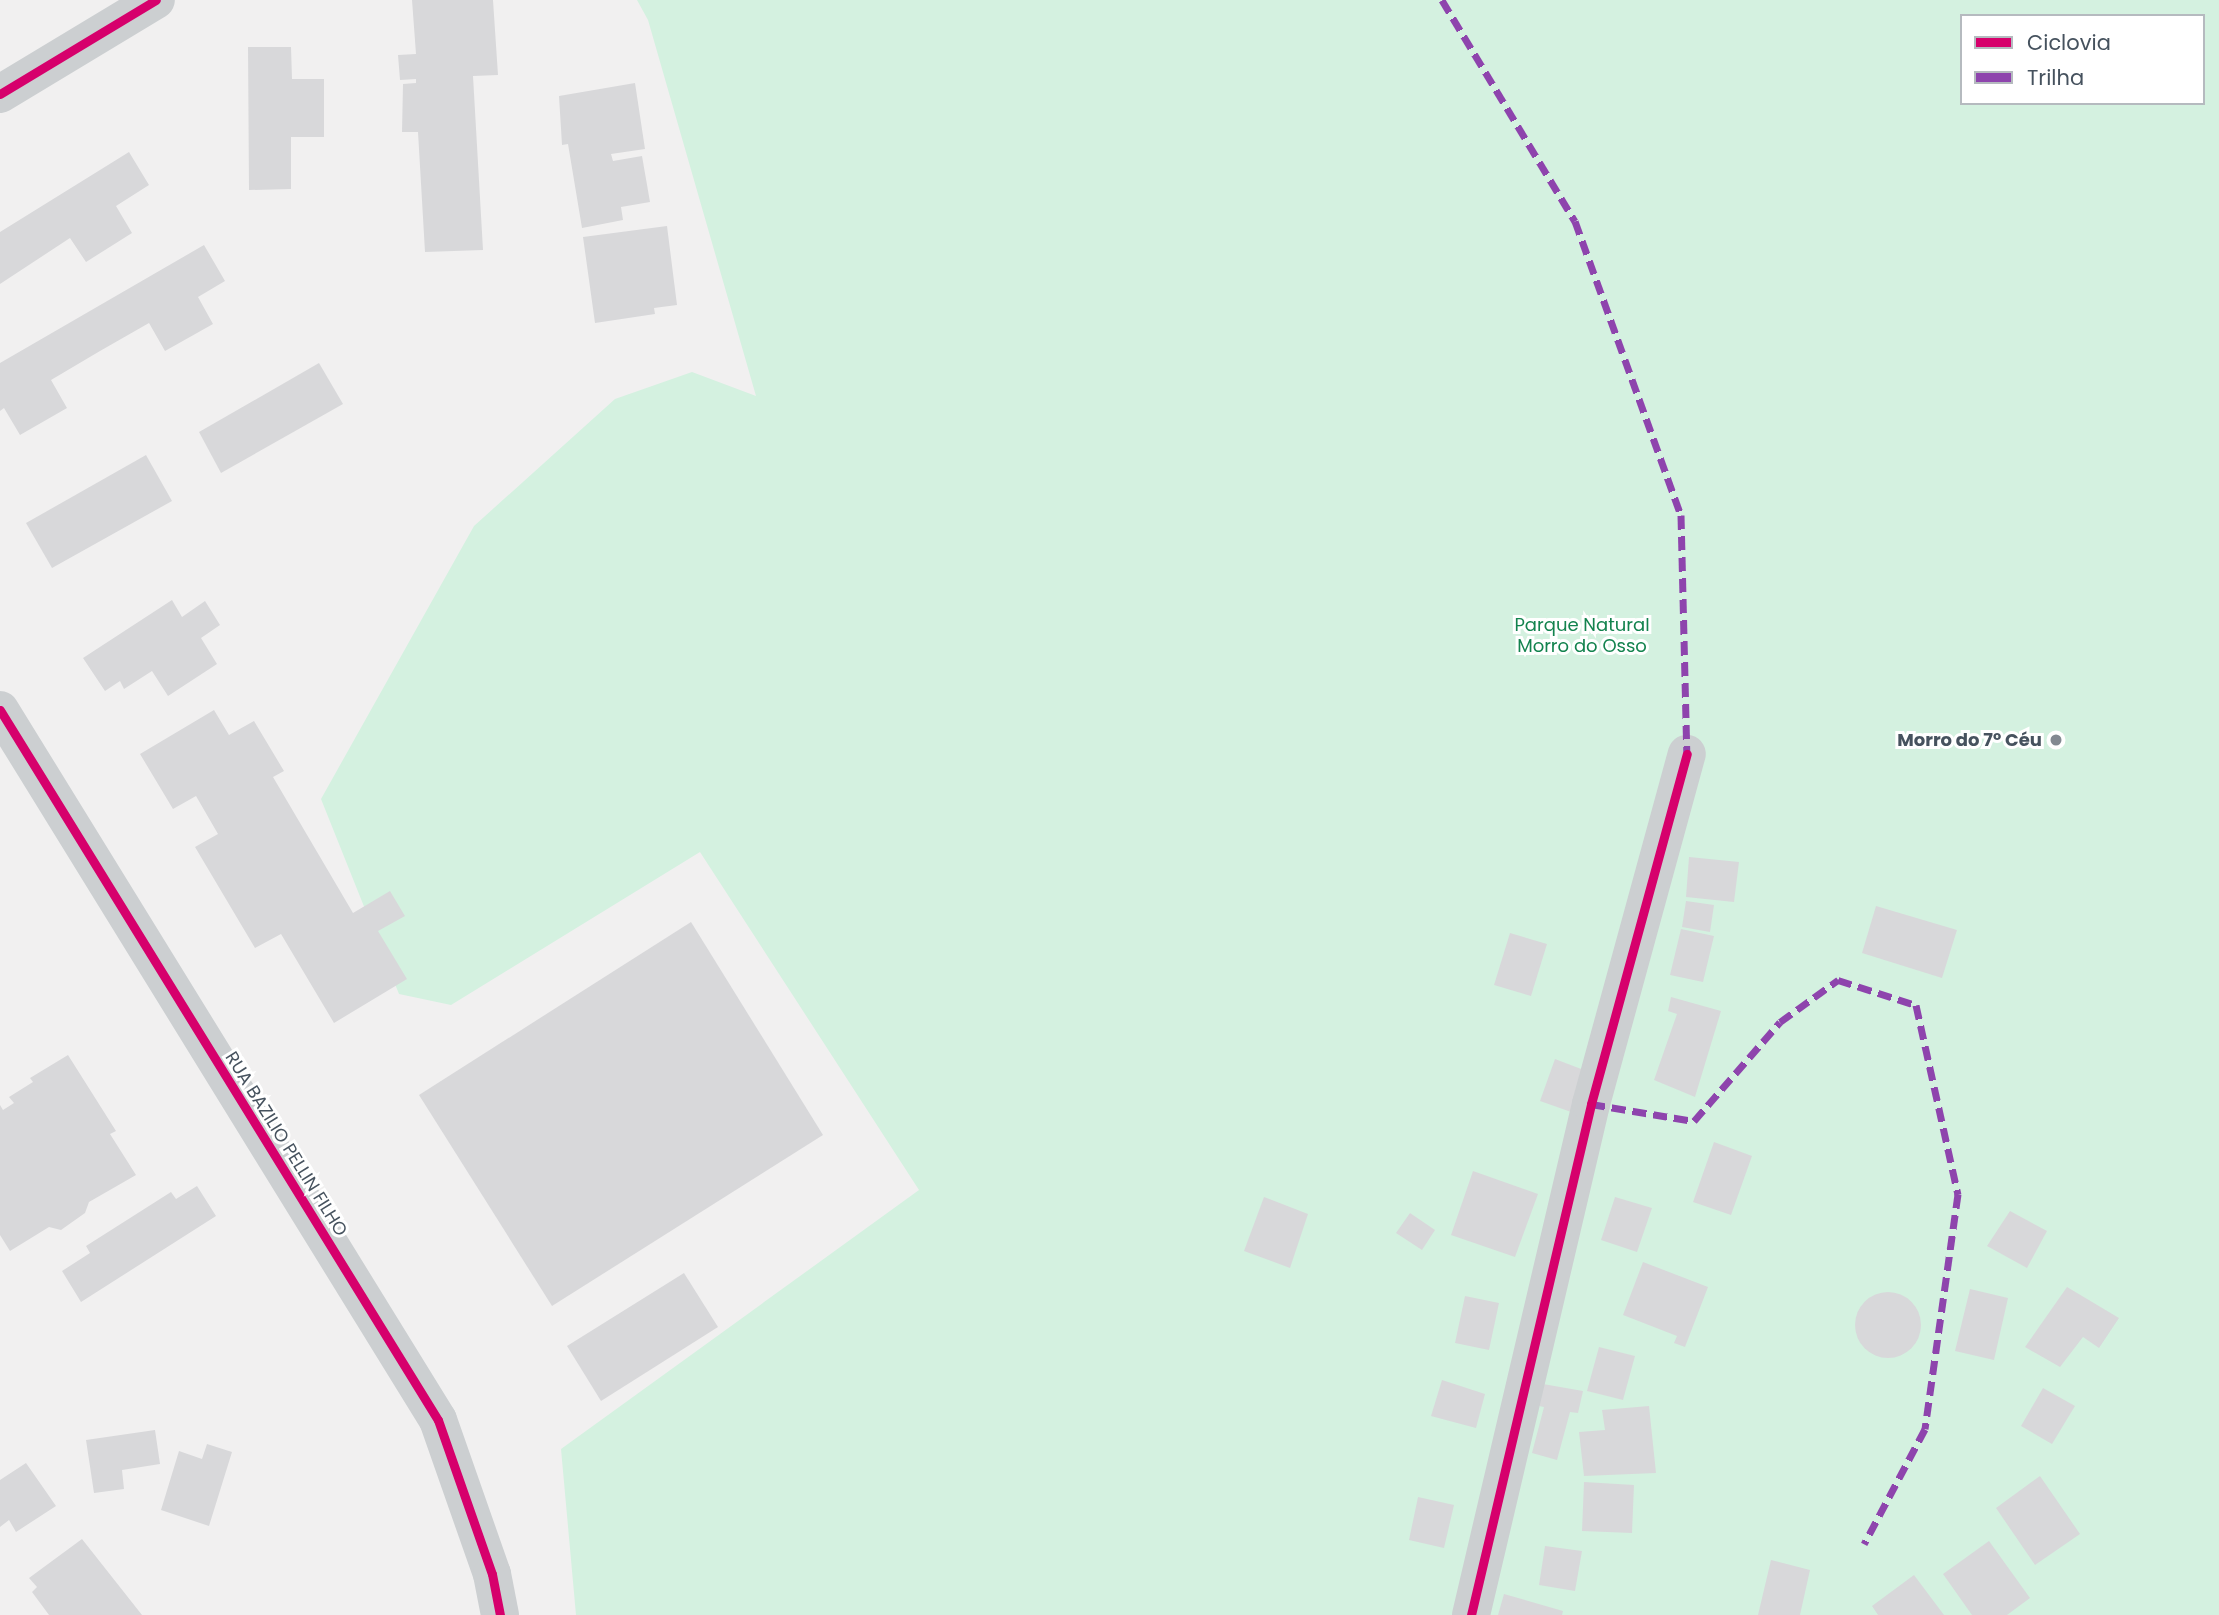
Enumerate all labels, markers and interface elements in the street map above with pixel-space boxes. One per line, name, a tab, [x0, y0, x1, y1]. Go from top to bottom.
legend	[1960, 14, 2205, 105]
text: Ciclovia	[2027, 28, 2111, 57]
text: Trilha	[2027, 63, 2084, 92]
park label: Parque Natural Morro do Osso	[1514, 615, 1650, 658]
place label: Morro do 7º Céu	[1897, 729, 2042, 751]
marker: Morro do 7º Céu	[2048, 732, 2064, 748]
street label: RUA BAZILIO PELLIN FILHO	[220, 1048, 352, 1240]

